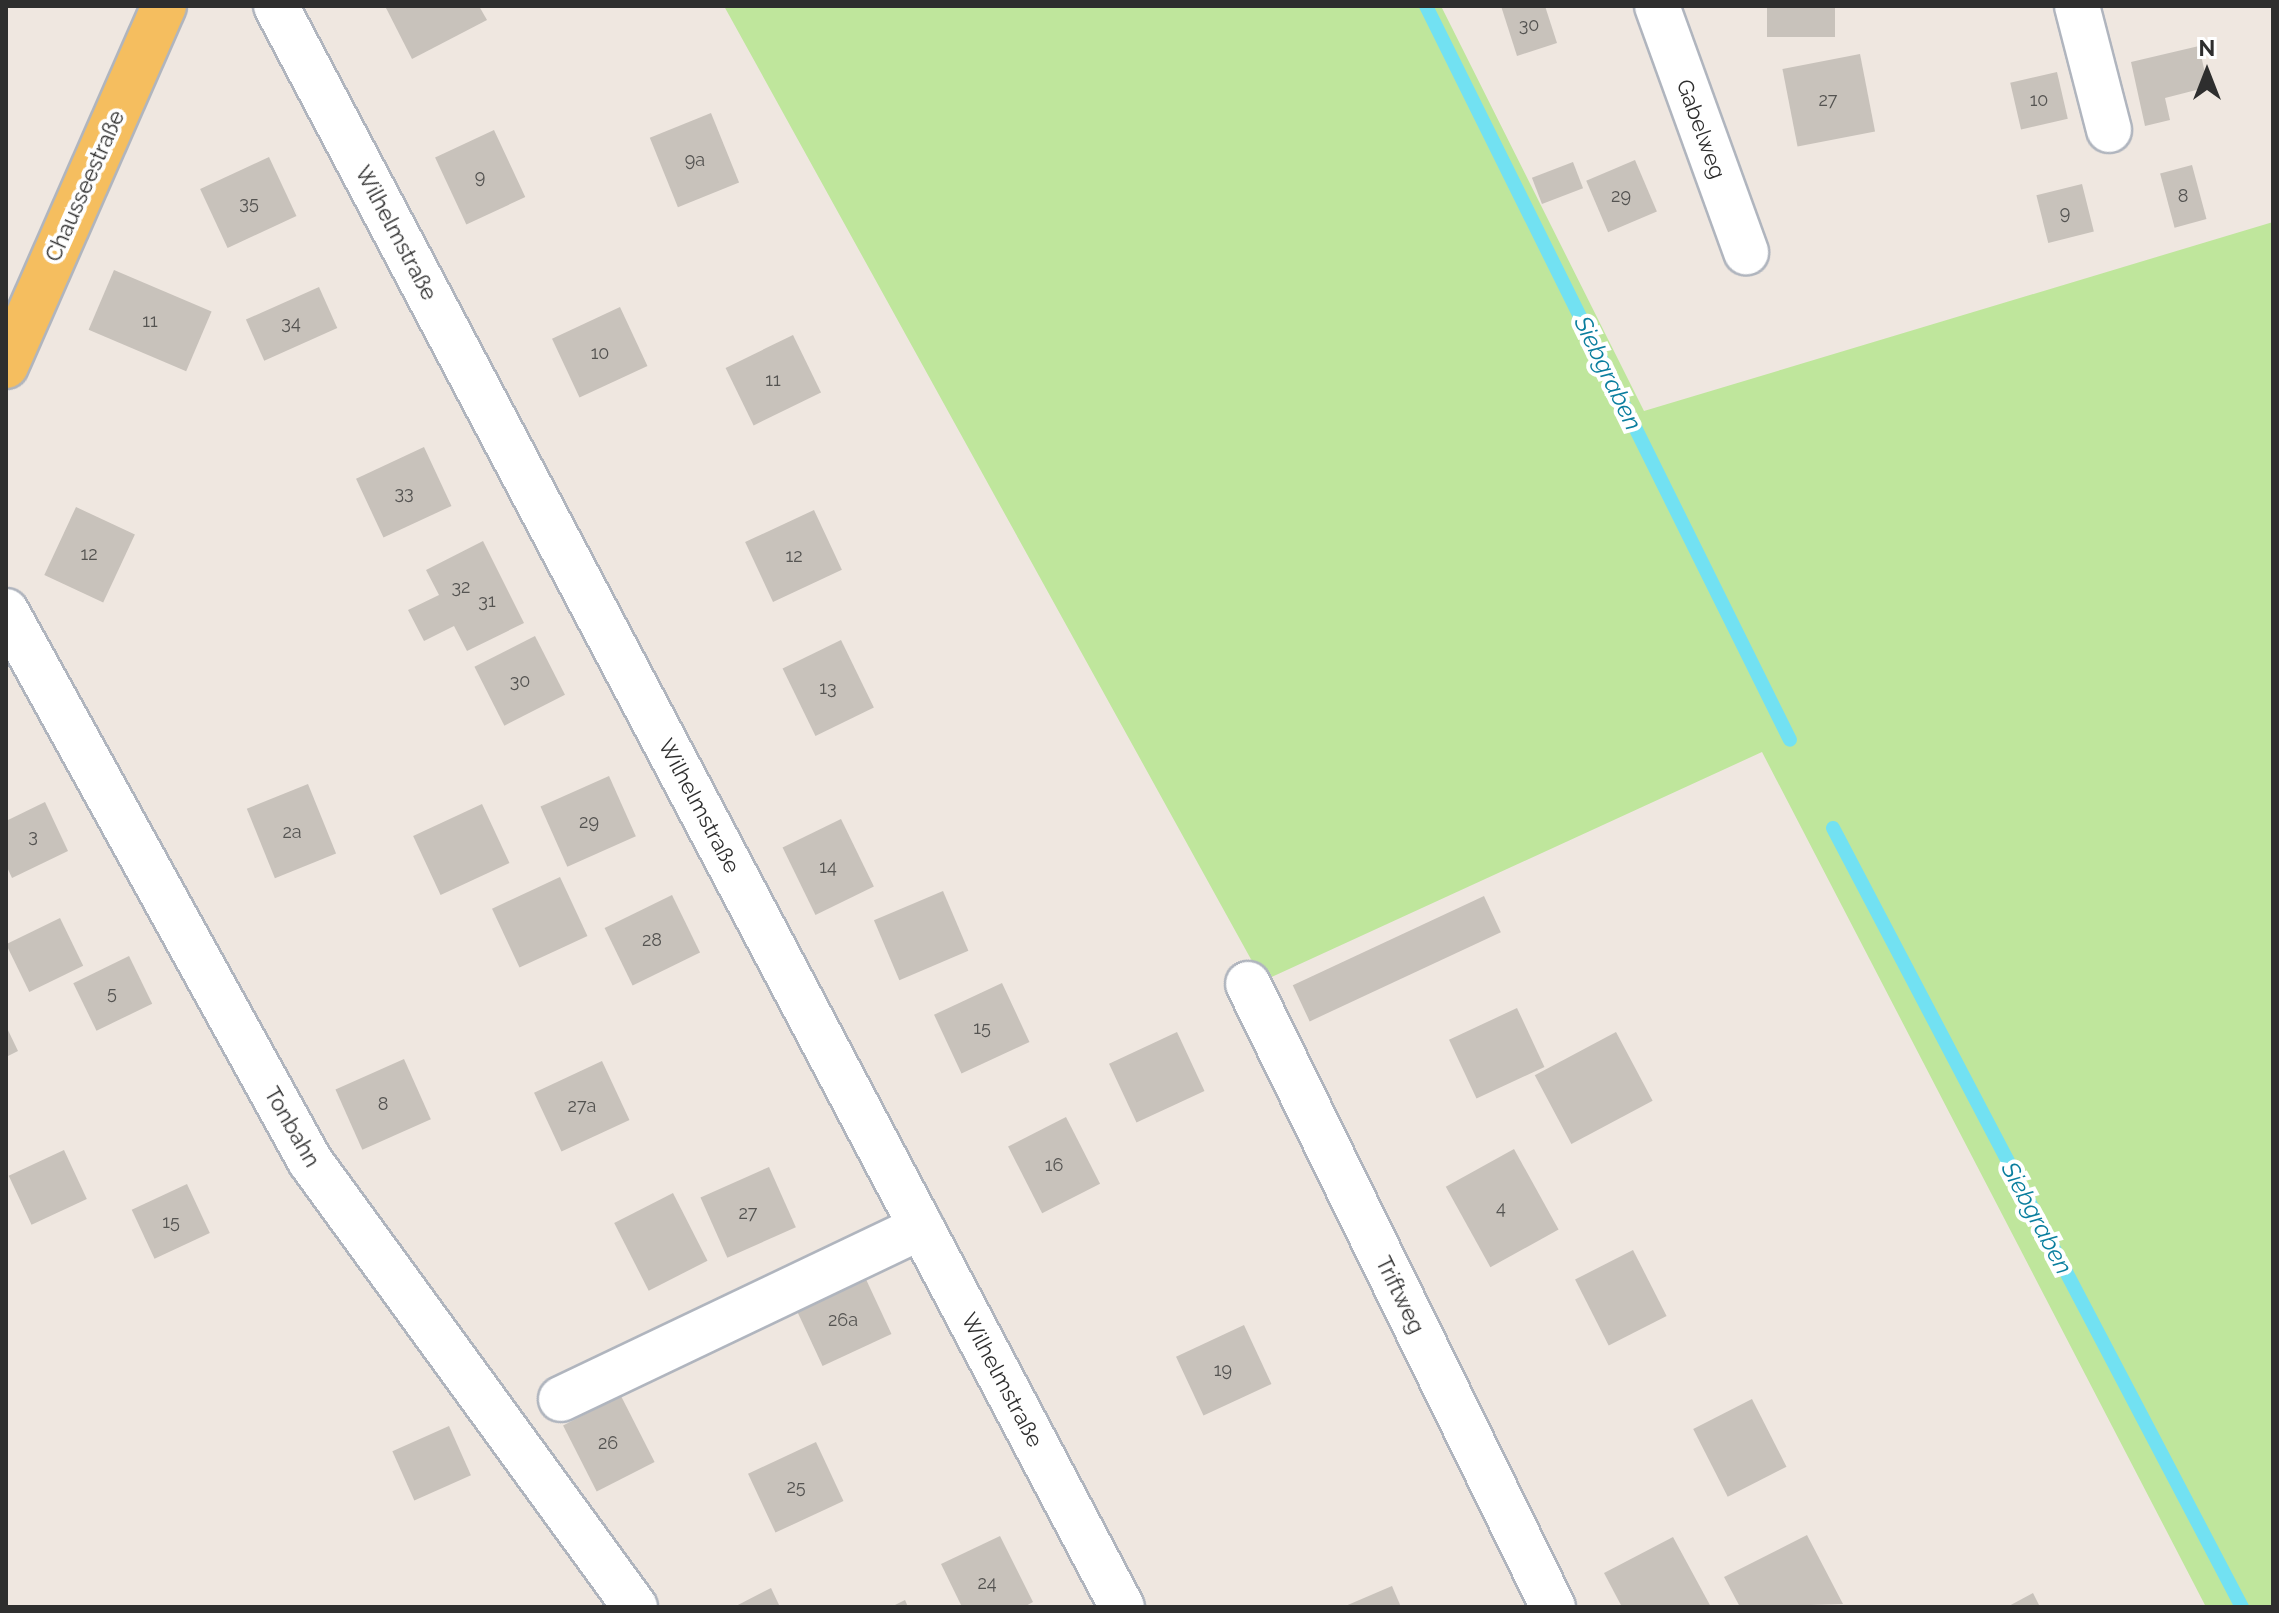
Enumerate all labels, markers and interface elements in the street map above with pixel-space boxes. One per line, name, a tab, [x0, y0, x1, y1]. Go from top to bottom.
house number: 30	[1519, 14, 1539, 36]
north arrow	[2167, 32, 2247, 112]
text: N	[2199, 35, 2215, 61]
street label: Gabelweg	[1671, 76, 1731, 182]
house number: 27	[1818, 89, 1838, 111]
house number: 10	[2030, 89, 2048, 111]
street label: Chausseestraße	[40, 106, 130, 266]
house number: 9a	[685, 149, 705, 171]
street label: Wilhelmstraße	[350, 161, 442, 305]
house number: 9	[475, 166, 485, 188]
house number: 29	[1611, 185, 1631, 207]
house number: 8	[2178, 185, 2188, 207]
house number: 35	[239, 192, 259, 214]
house number: 9	[2060, 202, 2070, 224]
house number: 11	[142, 310, 158, 332]
water label: Siebgraben	[1568, 311, 1648, 435]
house number: 34	[281, 312, 301, 334]
house number: 10	[591, 342, 609, 364]
house number: 11	[765, 369, 781, 391]
house number: 33	[394, 482, 414, 504]
house number: 12	[80, 543, 98, 565]
house number: 12	[785, 545, 803, 567]
house number: 32	[452, 576, 470, 598]
house number: 31	[478, 590, 496, 612]
house number: 30	[510, 670, 530, 692]
house number: 13	[819, 677, 837, 699]
street label: Wilhelmstraße	[653, 734, 745, 878]
house number: 29	[579, 811, 599, 833]
house number: 2a	[282, 821, 302, 843]
house number: 3	[28, 825, 38, 847]
house number: 14	[819, 856, 837, 878]
house number: 28	[642, 929, 662, 951]
house number: 5	[107, 982, 117, 1004]
house number: 15	[973, 1017, 991, 1039]
street label: Tonbahn	[259, 1082, 325, 1172]
house number: 8	[378, 1093, 388, 1115]
house number: 27a	[568, 1095, 596, 1117]
house number: 16	[1045, 1154, 1063, 1176]
water label: Siebgraben	[1995, 1157, 2079, 1279]
house number: 4	[1496, 1197, 1506, 1219]
house number: 27	[738, 1202, 758, 1224]
house number: 15	[162, 1211, 180, 1233]
street label: Triftweg	[1370, 1252, 1430, 1338]
street label: Wilhelmstraße	[956, 1308, 1048, 1452]
house number: 26a	[828, 1309, 858, 1331]
house number: 19	[1214, 1359, 1232, 1381]
house number: 26	[598, 1432, 618, 1454]
house number: 25	[786, 1476, 806, 1498]
house number: 24	[977, 1572, 997, 1594]

